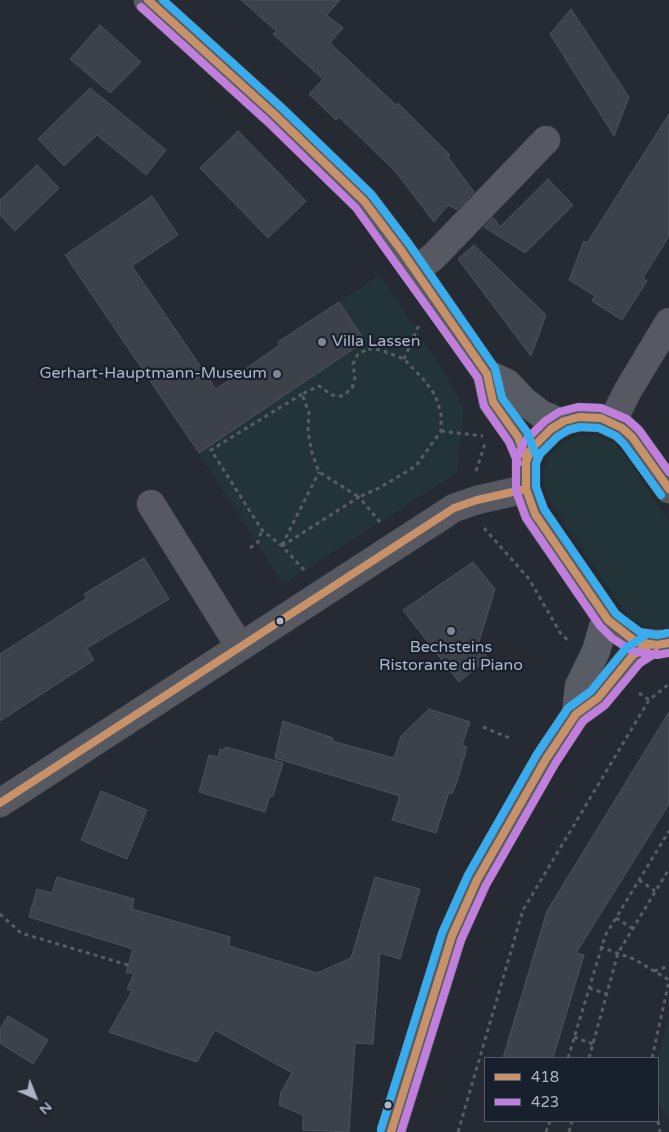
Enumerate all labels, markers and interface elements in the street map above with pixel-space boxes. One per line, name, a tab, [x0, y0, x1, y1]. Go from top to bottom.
place label: Villa Lassen	[332, 332, 420, 352]
marker: Villa Lassen	[316, 336, 328, 348]
place label: Gerhart-Hauptmann-Museum	[39, 364, 267, 384]
marker: Gerhart-Hauptmann-Museum	[271, 368, 283, 380]
unlabelled marker	[275, 616, 285, 626]
marker: Bechsteins Ristorante di Piano	[445, 625, 457, 637]
place label: Bechsteins Ristorante di Piano	[379, 638, 523, 676]
legend	[484, 1057, 659, 1122]
text: 418	[531, 1068, 559, 1086]
north arrow	[10, 1072, 60, 1122]
text: 423	[531, 1093, 559, 1111]
text: N	[36, 1098, 56, 1118]
unlabelled marker	[383, 1100, 393, 1110]

